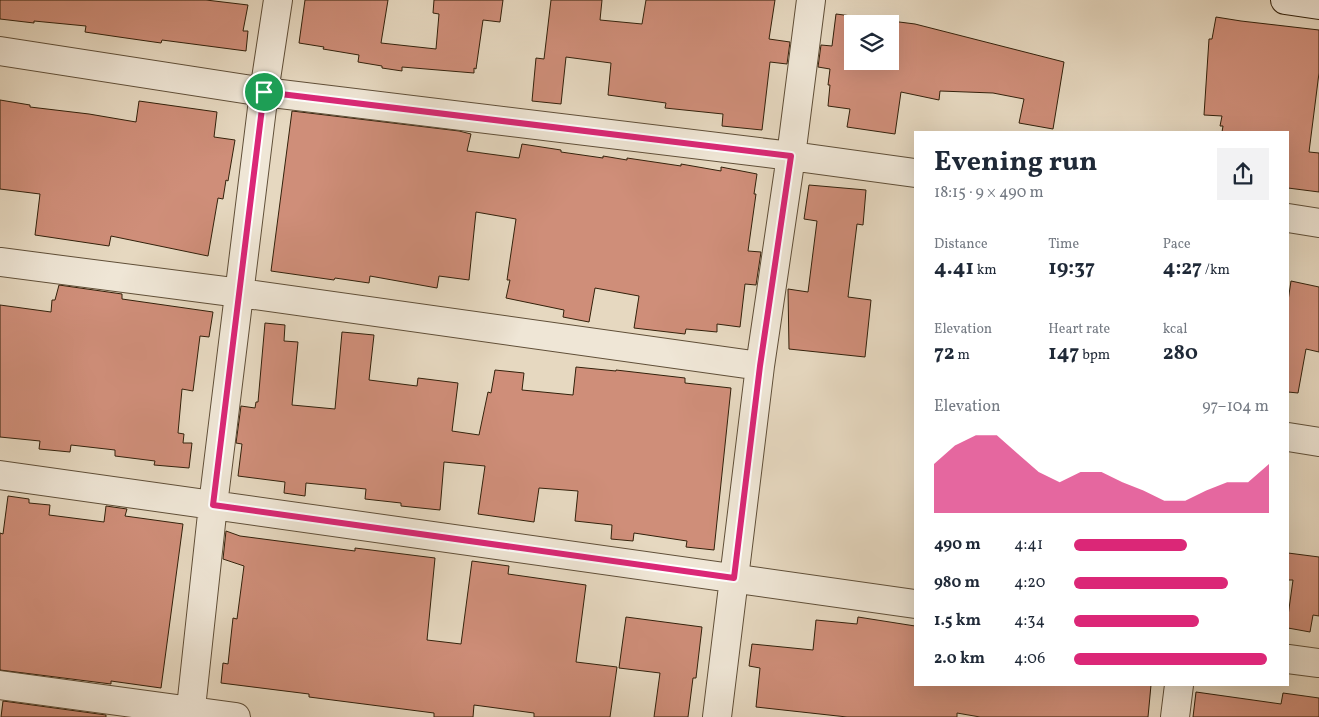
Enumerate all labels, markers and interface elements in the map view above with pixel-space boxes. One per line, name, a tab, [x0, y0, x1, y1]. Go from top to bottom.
map controls	[844, 15, 899, 70]
button: layers	[844, 15, 899, 70]
pin	[243, 71, 285, 113]
icon: arrive	[250, 78, 278, 106]
text: Evening run	[934, 143, 1098, 182]
button: share	[1217, 148, 1269, 200]
text: 18:15 · 9 × 490 m	[934, 182, 1044, 204]
text: Distance	[934, 235, 988, 254]
text: Time	[1048, 235, 1079, 254]
text: Pace	[1163, 235, 1191, 254]
text: 4.41	[934, 254, 974, 283]
text: 19:37	[1048, 254, 1095, 283]
text: 4:27	[1163, 254, 1202, 283]
text: km	[974, 261, 997, 280]
text: /km	[1202, 261, 1230, 280]
text: Elevation	[934, 320, 992, 339]
text: Heart rate	[1048, 320, 1110, 339]
text: kcal	[1163, 320, 1188, 339]
text: 72	[934, 339, 955, 368]
text: 147	[1048, 339, 1079, 368]
text: 280	[1163, 339, 1198, 368]
text: m	[955, 346, 970, 365]
text: bpm	[1079, 346, 1110, 365]
text: Elevation	[934, 396, 1001, 418]
text: 97–104 m	[1202, 396, 1269, 418]
text: 490 m	[934, 534, 981, 556]
text: 4:41	[1014, 534, 1043, 556]
text: 980 m	[934, 572, 980, 594]
text: 4:20	[1014, 572, 1045, 594]
text: 1.5 km	[934, 610, 981, 632]
text: 4:34	[1014, 610, 1045, 632]
text: 2.0 km	[934, 648, 985, 670]
text: 4:06	[1014, 648, 1045, 670]

